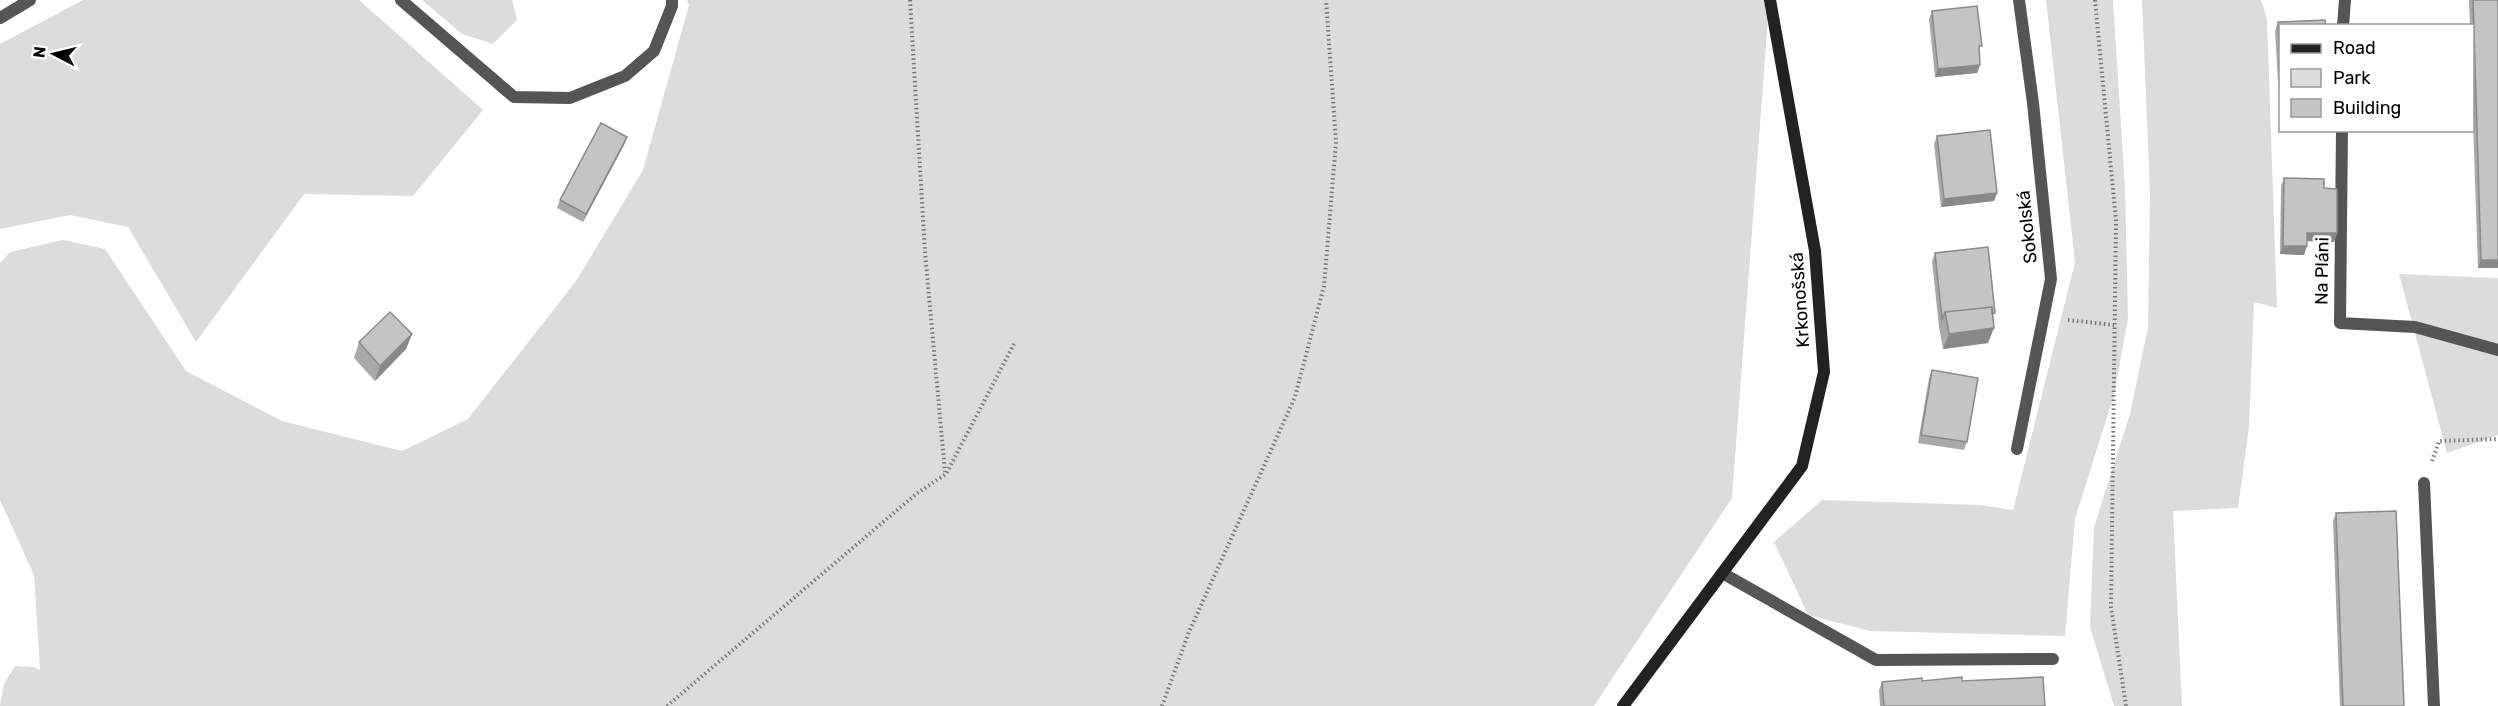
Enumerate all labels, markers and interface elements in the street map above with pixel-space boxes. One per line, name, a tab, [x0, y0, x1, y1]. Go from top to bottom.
north arrow	[24, 24, 84, 84]
legend	[2279, 24, 2474, 132]
text: Road	[2333, 37, 2376, 59]
text: N	[29, 45, 50, 59]
text: Park	[2333, 67, 2371, 89]
text: Building	[2333, 97, 2401, 119]
street label: Sokolská	[2012, 189, 2042, 265]
street label: Na Pláni	[2310, 237, 2334, 305]
street label: Krkonošská	[1786, 252, 1814, 348]

